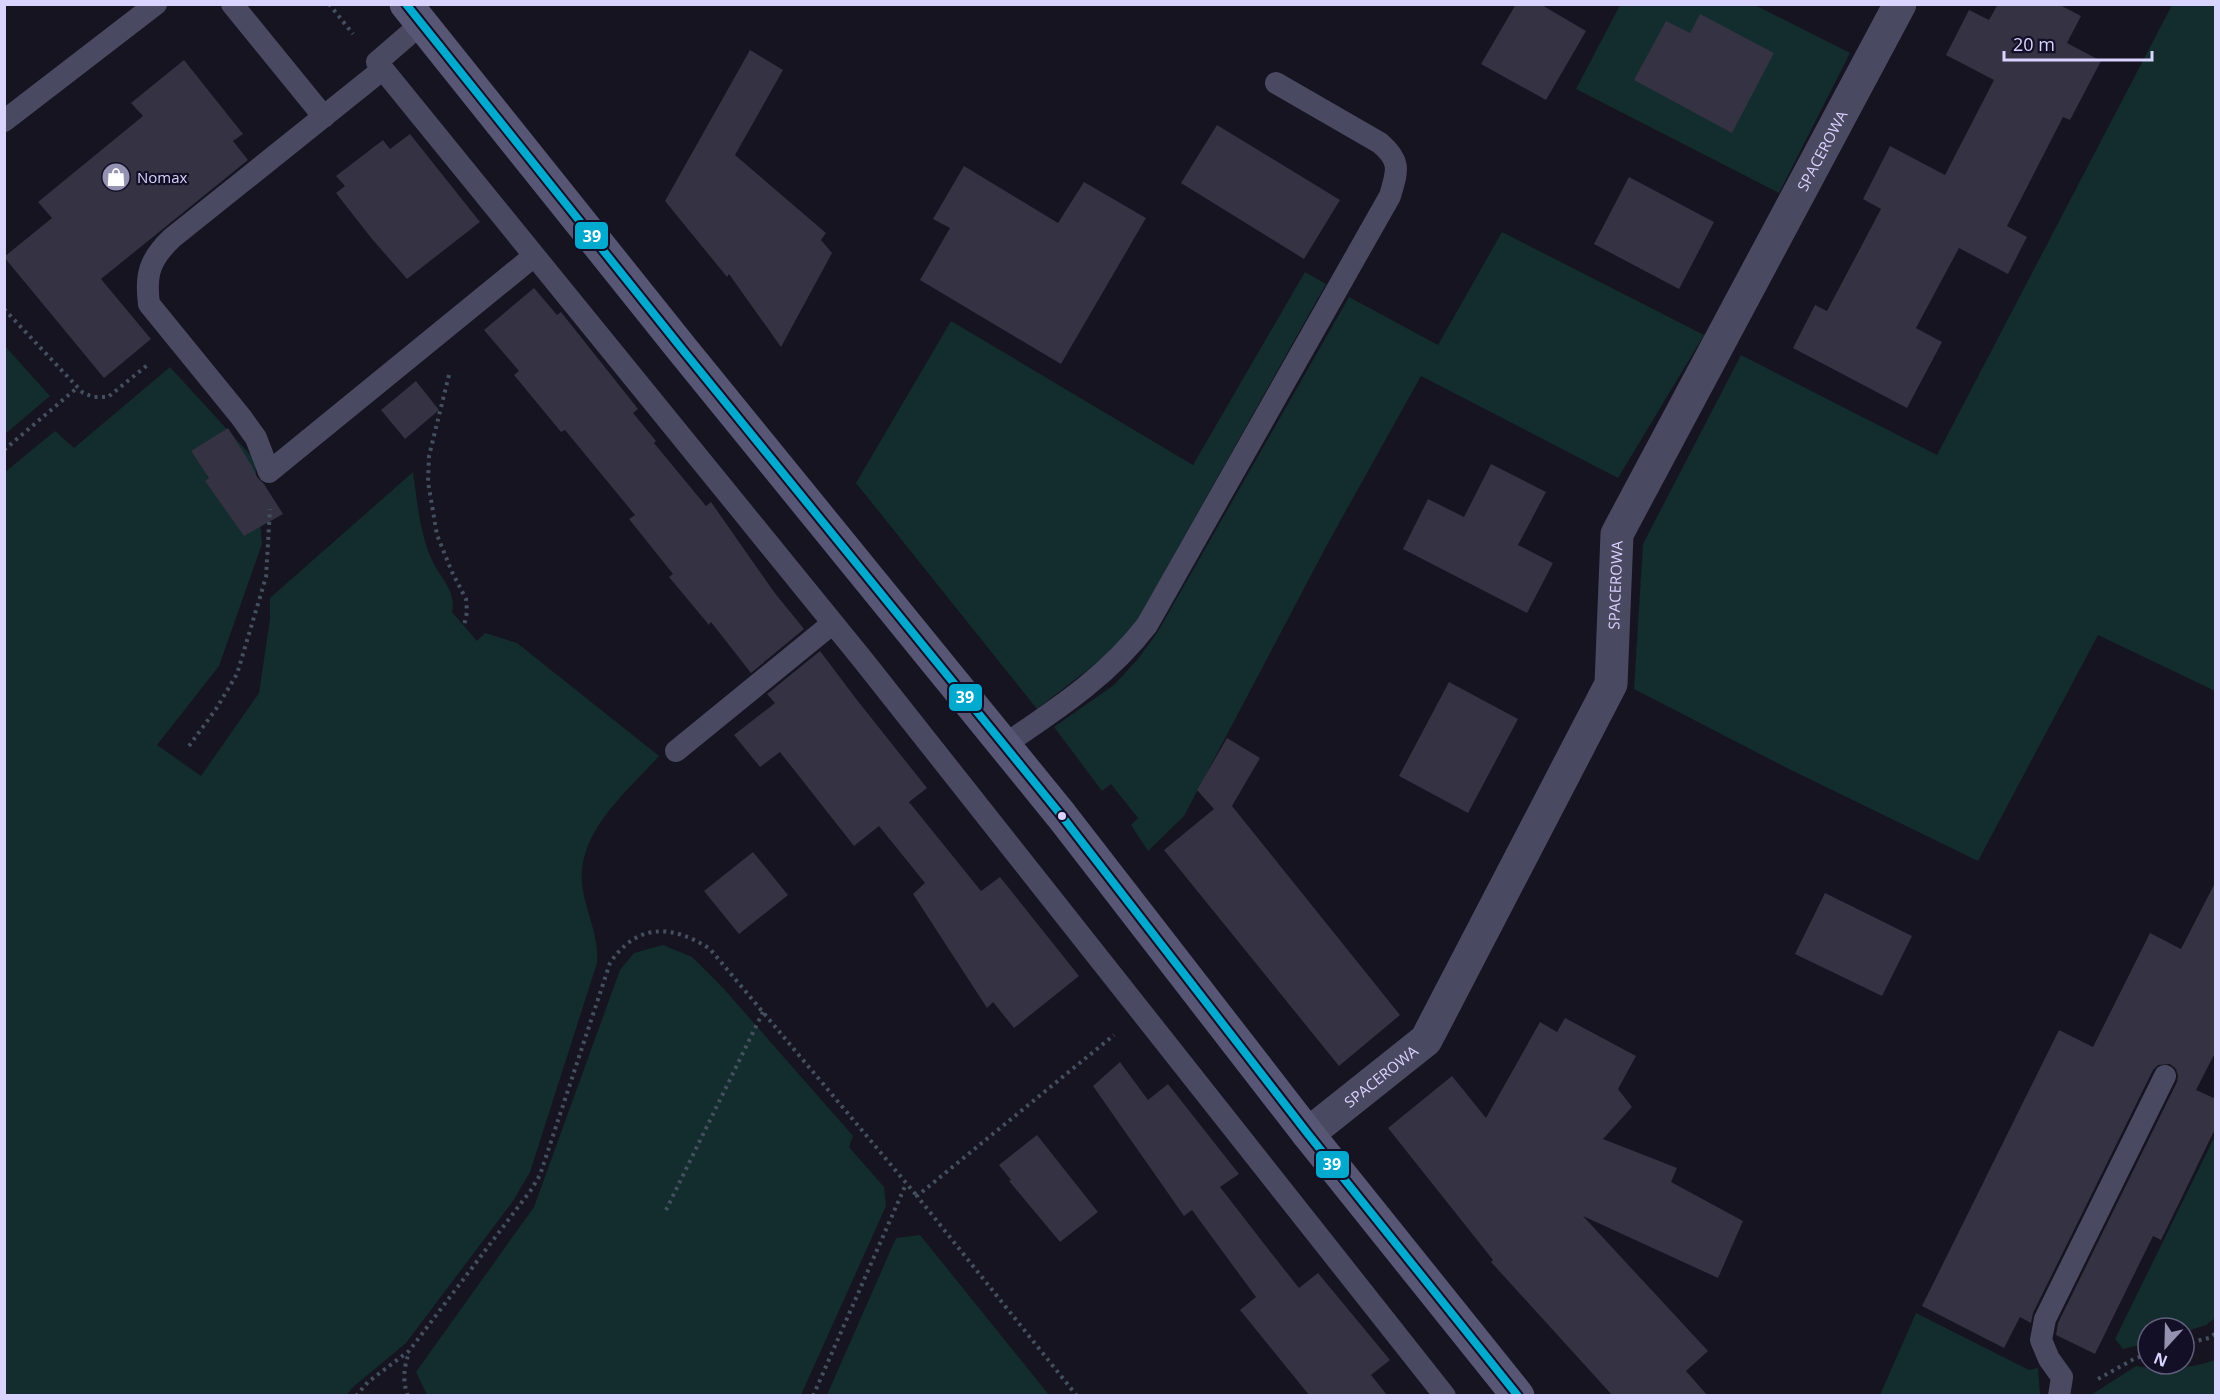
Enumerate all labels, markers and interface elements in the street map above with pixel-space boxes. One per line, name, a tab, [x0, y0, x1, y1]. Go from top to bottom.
scale bar	[2004, 24, 2152, 62]
text: 20 m	[2013, 32, 2055, 56]
street label: SPACEROWA	[1792, 106, 1852, 194]
shop icon: Nomax	[100, 161, 132, 193]
place label: Nomax	[137, 167, 188, 187]
line badge: 39	[574, 221, 609, 250]
text: 39	[583, 225, 601, 247]
street label: SPACEROWA	[1603, 540, 1627, 630]
line badge: 39	[948, 683, 983, 712]
text: 39	[956, 686, 974, 708]
unlabelled marker	[1056, 810, 1068, 822]
street label: SPACEROWA	[1340, 1040, 1422, 1112]
line badge: 39	[1315, 1150, 1350, 1179]
text: 39	[1323, 1153, 1341, 1175]
north arrow	[2136, 1316, 2196, 1376]
text: N	[2150, 1347, 2171, 1373]

